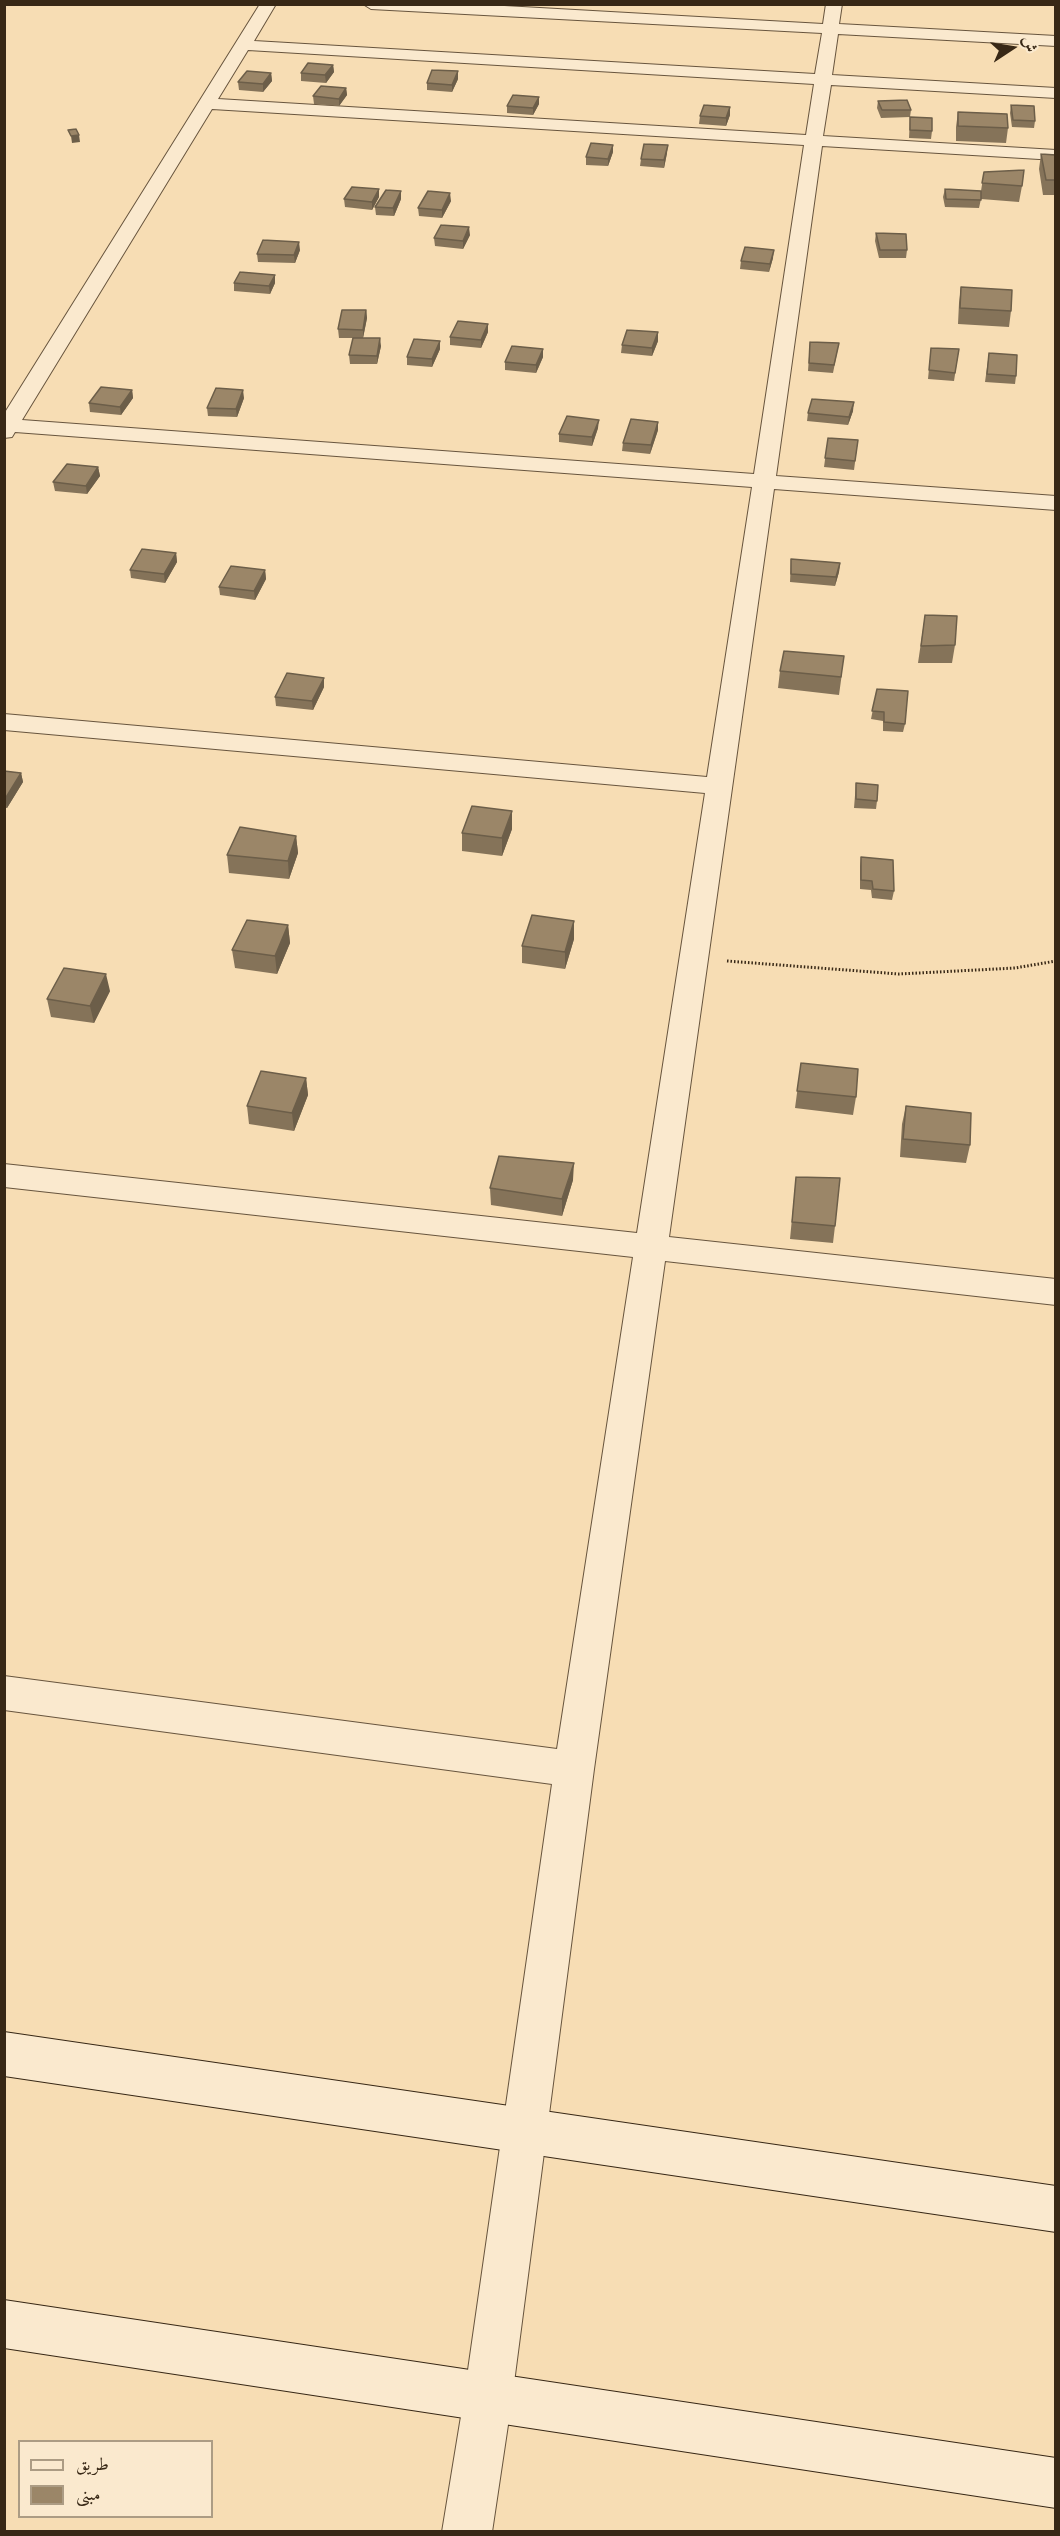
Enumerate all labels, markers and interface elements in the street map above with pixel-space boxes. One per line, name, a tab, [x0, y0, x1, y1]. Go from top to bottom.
north arrow	[982, 18, 1042, 78]
text: ش	[1018, 34, 1041, 54]
legend	[18, 2440, 213, 2518]
text: طريق	[76, 2454, 109, 2476]
text: مبنى	[76, 2484, 101, 2506]

